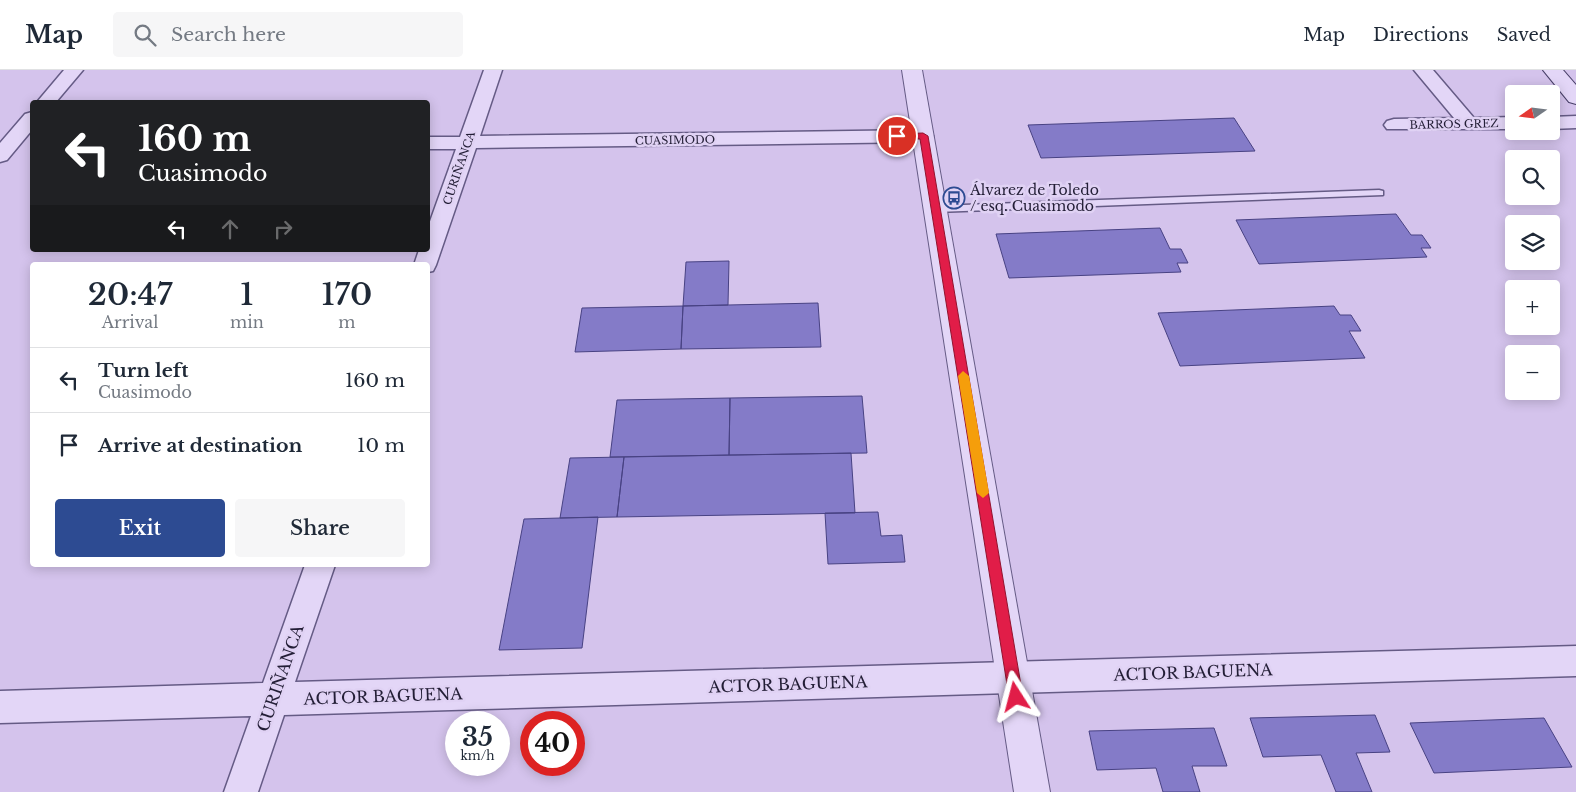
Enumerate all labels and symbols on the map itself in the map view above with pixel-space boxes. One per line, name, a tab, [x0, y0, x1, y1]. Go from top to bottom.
north arrow	[1505, 85, 1560, 140]
pin	[876, 115, 918, 157]
street label: BARROS GREZ	[1409, 116, 1499, 132]
street label: CURIÑANCA	[440, 129, 478, 207]
street label: CUASIMODO	[635, 132, 715, 148]
place label: Álvarez de Toledo / esq. Cuasimodo	[969, 181, 1099, 215]
bus stop icon: Álvarez de Toledo / esq. Cuasimodo	[942, 186, 966, 210]
street label: CURIÑANCA	[251, 621, 308, 734]
street label: ACTOR BAGUENA	[1112, 659, 1274, 685]
position arrow	[989, 670, 1041, 722]
street label: ACTOR BAGUENA	[707, 671, 869, 697]
street label: ACTOR BAGUENA	[302, 683, 464, 709]
speed limit sign: 40	[520, 711, 585, 776]

